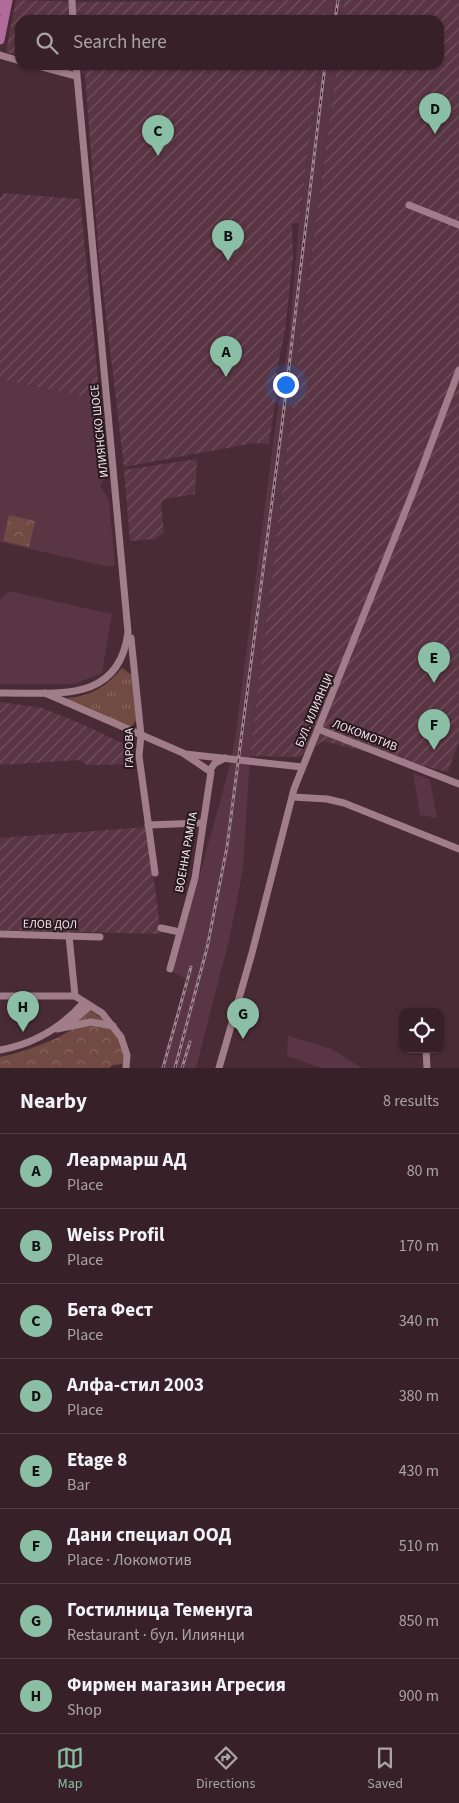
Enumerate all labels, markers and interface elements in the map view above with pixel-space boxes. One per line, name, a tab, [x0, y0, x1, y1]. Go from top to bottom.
search box	[15, 15, 444, 70]
icon: search	[33, 29, 61, 57]
text: Search here	[73, 29, 167, 56]
pin: D	[419, 93, 451, 134]
pin: C	[142, 115, 174, 156]
pin: B	[212, 220, 244, 261]
pin: A	[210, 336, 242, 377]
your location	[273, 372, 299, 398]
street label: ИЛИЯНСКО ШОСЕ	[86, 383, 113, 479]
pin: E	[418, 642, 450, 683]
street label: БУЛ. ИЛИЯНЦИ	[291, 671, 338, 750]
pin: F	[418, 709, 450, 750]
street label: ЛОКОМОТИВ	[330, 715, 400, 756]
street label: ГАРОВА	[121, 727, 138, 768]
street label: ВОЕННА РАМПА	[171, 810, 202, 894]
street label: ЕЛОВ ДОЛ	[23, 916, 77, 933]
pin: H	[7, 991, 39, 1032]
pin: G	[227, 998, 259, 1039]
map controls	[399, 1008, 444, 1053]
button: locate	[399, 1008, 444, 1053]
text: Nearby	[20, 1086, 87, 1116]
text: 8 results	[383, 1090, 439, 1112]
text: Леармарш АД	[67, 1147, 186, 1174]
text: A	[31, 1160, 41, 1182]
text: 80 m	[407, 1160, 439, 1182]
text: Place	[67, 1174, 103, 1196]
text: Weiss Profil	[67, 1222, 164, 1249]
text: B	[31, 1235, 41, 1257]
text: 170 m	[399, 1235, 439, 1257]
text: Place	[67, 1249, 103, 1271]
text: Бета Фест	[67, 1297, 153, 1324]
text: C	[31, 1310, 41, 1332]
text: 340 m	[399, 1310, 439, 1332]
text: Place	[67, 1324, 103, 1346]
text: Алфа-стил 2003	[67, 1372, 204, 1399]
text: D	[31, 1385, 41, 1407]
text: 380 m	[399, 1385, 439, 1407]
text: Place	[67, 1399, 103, 1421]
text: Etage 8	[67, 1447, 127, 1474]
text: E	[32, 1460, 40, 1482]
text: 430 m	[399, 1460, 439, 1482]
text: Bar	[67, 1474, 90, 1496]
text: Дани специал ООД	[67, 1522, 231, 1549]
text: F	[32, 1535, 40, 1557]
text: 510 m	[399, 1535, 439, 1557]
text: Place · Локомотив	[67, 1549, 192, 1571]
text: Гостилница Теменуга	[67, 1597, 253, 1624]
text: G	[31, 1610, 41, 1632]
text: 850 m	[399, 1610, 439, 1632]
text: Restaurant · бул. Илиянци	[67, 1624, 245, 1646]
text: Фирмен магазин Агресия	[67, 1672, 286, 1699]
text: H	[31, 1685, 41, 1707]
text: 900 m	[399, 1685, 439, 1707]
text: Shop	[67, 1699, 102, 1721]
tab: Map	[56, 1744, 84, 1794]
tab: Directions	[196, 1744, 255, 1794]
tab: Saved	[367, 1744, 403, 1794]

